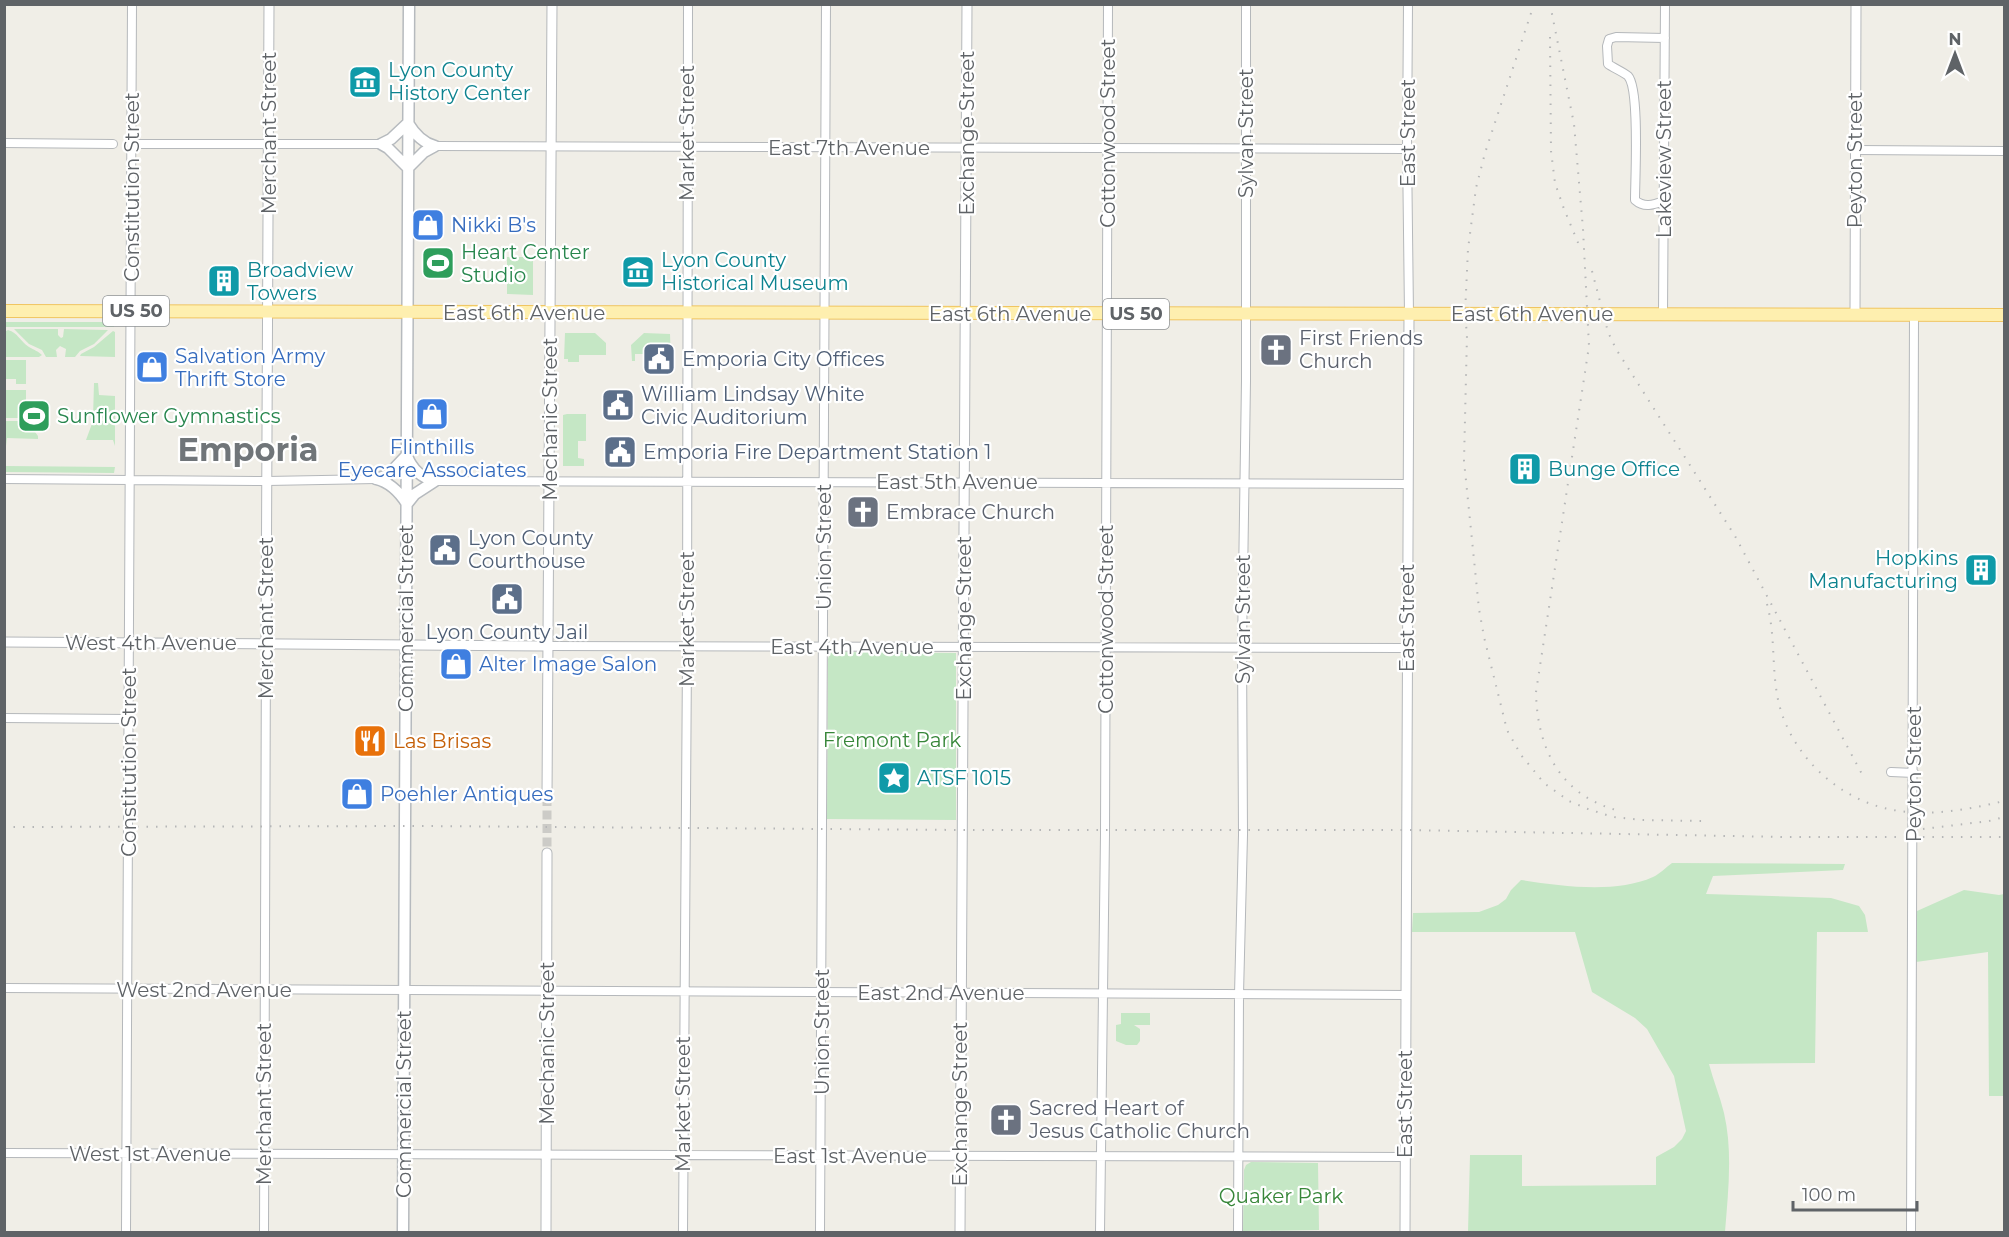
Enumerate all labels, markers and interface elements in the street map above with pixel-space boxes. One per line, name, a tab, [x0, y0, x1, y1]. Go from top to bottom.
north arrow	[1925, 24, 1985, 84]
text: N	[1949, 30, 1961, 49]
street label: Cottonwood Street	[1096, 38, 1120, 228]
street label: Exchange Street	[955, 51, 979, 215]
street label: Merchant Street	[257, 52, 281, 214]
place label: Lyon County History Center	[388, 58, 531, 105]
museum icon: Lyon County History Center	[347, 64, 383, 100]
street label: Market Street	[675, 65, 699, 201]
street label: Sylvan Street	[1234, 68, 1258, 198]
street label: East Street	[1396, 79, 1420, 187]
street label: Lakeview Street	[1652, 80, 1676, 238]
street label: Constitution Street	[120, 92, 144, 282]
street label: Peyton Street	[1843, 92, 1867, 228]
street label: East 7th Avenue	[768, 136, 930, 160]
shop icon: Nikki B's	[410, 207, 446, 243]
place label: Nikki B's	[451, 213, 536, 237]
place label: Heart Center Studio	[461, 240, 590, 287]
sports icon: Heart Center Studio	[420, 245, 456, 281]
place label: Lyon County Historical Museum	[661, 248, 849, 295]
museum icon: Lyon County Historical Museum	[620, 254, 656, 290]
place label: Broadview Towers	[247, 258, 354, 305]
building icon: Broadview Towers	[206, 263, 242, 299]
road number: US 50	[103, 296, 169, 326]
road number: US 50	[1103, 299, 1169, 329]
street label: East 6th Avenue	[443, 301, 605, 325]
street label: East 6th Avenue	[929, 302, 1091, 326]
street label: East 6th Avenue	[1451, 302, 1613, 326]
place label: First Friends Church	[1299, 326, 1423, 373]
church icon: First Friends Church	[1258, 332, 1294, 368]
street label: Mechanic Street	[538, 337, 562, 501]
public building icon: Emporia City Offices	[641, 341, 677, 377]
place label: Salvation Army Thrift Store	[175, 344, 326, 391]
place label: Emporia City Offices	[682, 347, 885, 371]
shop icon: Salvation Army Thrift Store	[134, 349, 170, 385]
place label: William Lindsay White Civic Auditorium	[641, 382, 865, 429]
public building icon: William Lindsay White Civic Auditorium	[600, 387, 636, 423]
shop icon: Flinthills Eyecare Associates	[414, 396, 450, 432]
sports icon: Sunflower Gymnastics	[16, 398, 52, 434]
place label: Sunflower Gymnastics	[57, 404, 281, 428]
district label: Emporia	[177, 430, 319, 469]
public building icon: Emporia Fire Department Station 1	[602, 434, 638, 470]
place label: Flinthills Eyecare Associates	[338, 435, 526, 482]
place label: Emporia Fire Department Station 1	[643, 440, 991, 464]
building icon: Bunge Office	[1507, 451, 1543, 487]
place label: Bunge Office	[1548, 457, 1680, 481]
street label: East 5th Avenue	[876, 470, 1038, 494]
street label: Union Street	[812, 484, 836, 610]
church icon: Embrace Church	[845, 494, 881, 530]
place label: Embrace Church	[886, 500, 1055, 524]
street label: Commercial Street	[394, 524, 418, 712]
street label: Cottonwood Street	[1094, 524, 1118, 714]
place label: Lyon County Courthouse	[468, 526, 593, 573]
public building icon: Lyon County Courthouse	[427, 532, 463, 568]
street label: Exchange Street	[952, 536, 976, 700]
street label: Merchant Street	[254, 537, 278, 699]
place label: Hopkins Manufacturing	[1808, 546, 1958, 593]
street label: Market Street	[675, 551, 699, 687]
building icon: Hopkins Manufacturing	[1963, 552, 1999, 588]
street label: Sylvan Street	[1231, 554, 1255, 684]
street label: East Street	[1395, 564, 1419, 672]
public building icon: Lyon County Jail	[489, 581, 525, 617]
place label: Lyon County Jail	[426, 620, 588, 644]
street label: West 4th Avenue	[65, 631, 237, 655]
street label: East 4th Avenue	[770, 635, 934, 659]
shop icon: Alter Image Salon	[438, 646, 474, 682]
place label: Alter Image Salon	[479, 652, 657, 676]
street label: Constitution Street	[117, 667, 141, 857]
street label: Peyton Street	[1902, 706, 1926, 842]
restaurant icon: Las Brisas	[352, 723, 388, 759]
park label: Fremont Park	[823, 728, 961, 752]
place label: Las Brisas	[393, 729, 491, 753]
place icon: ATSF 1015	[876, 760, 912, 796]
place label: ATSF 1015	[917, 766, 1011, 790]
shop icon: Poehler Antiques	[339, 776, 375, 812]
place label: Poehler Antiques	[380, 782, 553, 806]
street label: Mechanic Street	[535, 961, 559, 1125]
street label: Union Street	[810, 969, 834, 1095]
street label: West 2nd Avenue	[116, 978, 292, 1002]
street label: East 2nd Avenue	[857, 981, 1025, 1005]
street label: Commercial Street	[392, 1010, 416, 1198]
street label: Exchange Street	[948, 1022, 972, 1186]
street label: Merchant Street	[252, 1023, 276, 1185]
street label: Market Street	[671, 1036, 695, 1172]
street label: East Street	[1393, 1050, 1417, 1158]
place label: Sacred Heart of Jesus Catholic Church	[1028, 1096, 1250, 1143]
church icon: Sacred Heart of Jesus Catholic Church	[988, 1102, 1024, 1138]
street label: West 1st Avenue	[69, 1142, 231, 1166]
street label: East 1st Avenue	[773, 1144, 927, 1168]
scale bar	[1793, 1174, 1918, 1212]
park label: Quaker Park	[1219, 1184, 1343, 1208]
text: 100 m	[1802, 1184, 1856, 1206]

